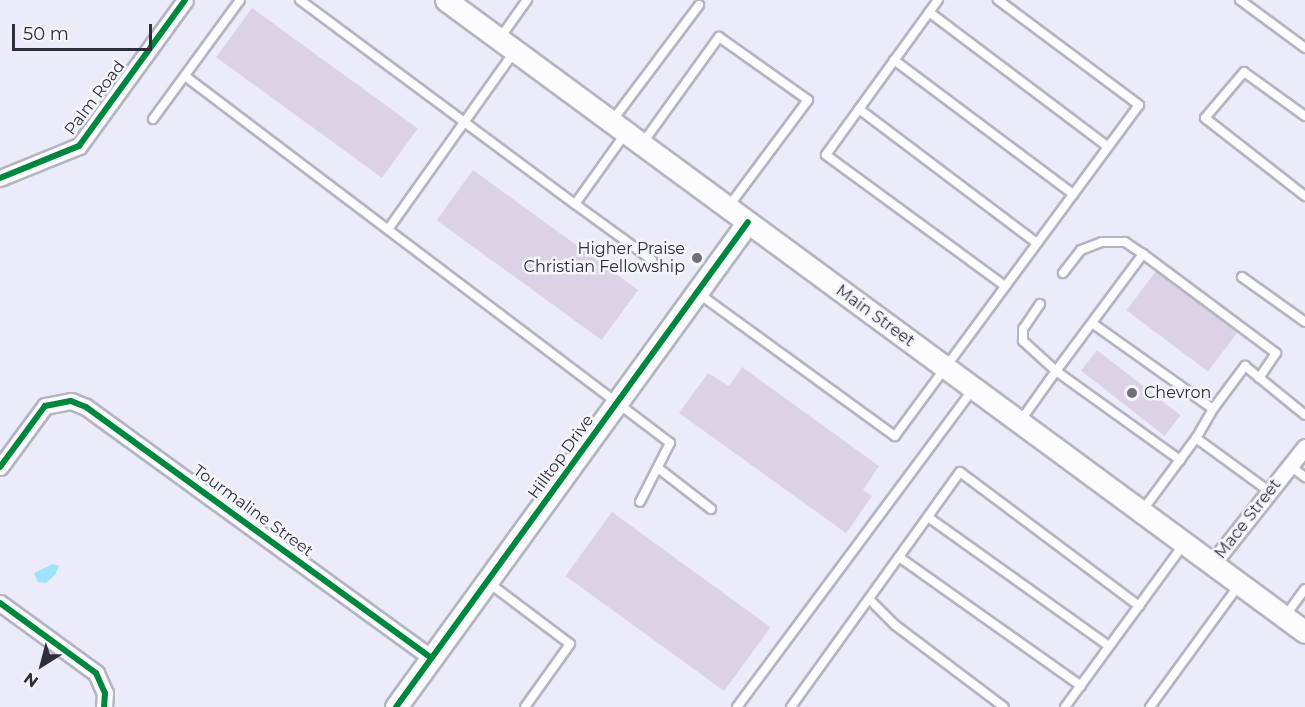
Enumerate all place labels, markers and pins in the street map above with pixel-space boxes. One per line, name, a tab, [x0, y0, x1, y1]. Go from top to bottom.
place label: Higher Praise Christian Fellowship	[524, 239, 685, 277]
marker: Higher Praise Christian Fellowship	[690, 251, 704, 265]
place label: Chevron	[1144, 383, 1211, 403]
marker: Chevron	[1125, 386, 1139, 400]

